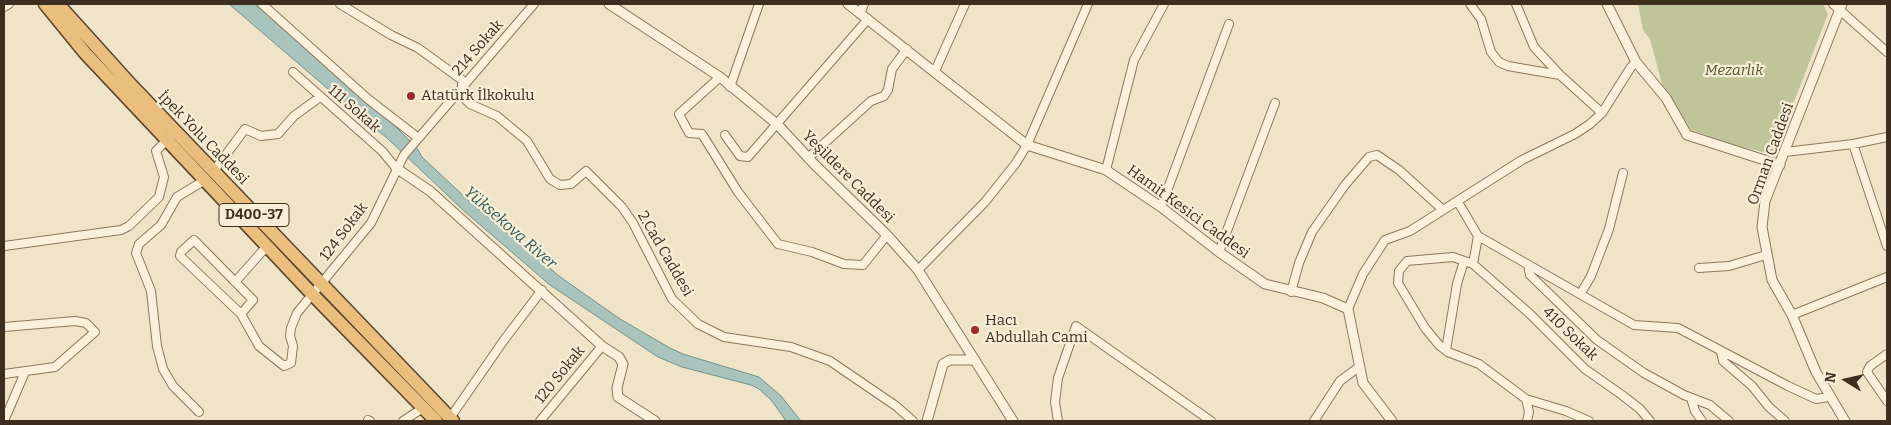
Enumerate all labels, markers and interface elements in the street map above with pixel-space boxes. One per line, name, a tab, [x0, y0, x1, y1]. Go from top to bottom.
street label: 214 Sokak	[449, 16, 507, 80]
park label: Mezarlık	[1705, 62, 1763, 80]
street label: 111 Sokak	[324, 81, 384, 137]
place label: Atatürk İlkokulu	[421, 87, 535, 105]
street label: İpek Yolu Caddesi	[154, 88, 252, 188]
marker: Atatürk İlkokulu	[405, 90, 417, 102]
street label: Orman Caddesi	[1744, 100, 1798, 208]
street label: Yeşildere Caddesi	[798, 127, 898, 227]
street label: Hamit Kesici Caddesi	[1123, 161, 1253, 263]
water label: Yüksekova River	[460, 183, 560, 273]
street label: 124 Sokak	[316, 199, 372, 265]
road number: D400-37	[219, 204, 289, 226]
street label: 2.Cad Caddesi	[633, 208, 697, 300]
street label: 410 Sokak	[1539, 303, 1601, 365]
place label: Hacı Abdullah Cami	[985, 312, 1088, 347]
marker: Hacı Abdullah Cami	[969, 324, 981, 336]
street label: 120 Sokak	[531, 342, 589, 408]
north arrow	[1821, 355, 1871, 405]
text: N	[1821, 371, 1840, 384]

